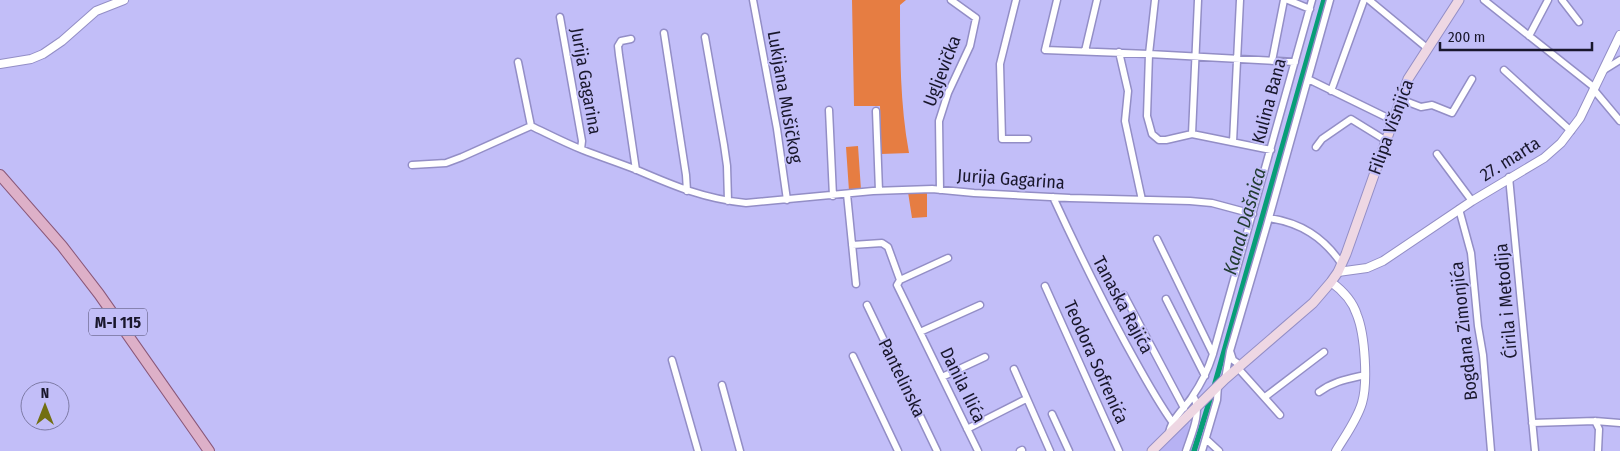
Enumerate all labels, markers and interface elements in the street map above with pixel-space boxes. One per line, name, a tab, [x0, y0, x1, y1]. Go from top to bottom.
scale bar	[1440, 20, 1592, 52]
street label: Jurija Gagarina	[566, 26, 606, 136]
text: 200 m	[1448, 28, 1485, 46]
street label: Lukijana Mušičkog	[763, 29, 808, 166]
street label: Ugljevička	[918, 32, 966, 110]
street label: Kulina Bana	[1247, 56, 1291, 146]
street label: Filipa Višnjića	[1364, 76, 1418, 178]
street label: 27. marta	[1476, 132, 1544, 186]
street label: Jurija Gagarina	[956, 164, 1066, 194]
water label: Kanal Dašnica	[1218, 165, 1271, 277]
street label: Ćirila i Metodija	[1490, 242, 1522, 359]
street label: Tanaska Rajića	[1088, 253, 1158, 358]
street label: Bogdana Zimonjića	[1446, 260, 1482, 402]
street label: Teodora Sofrenića	[1059, 297, 1133, 427]
road number: M-I 115	[89, 308, 147, 336]
street label: Pantelinska	[874, 335, 931, 421]
street label: Danila Ilića	[935, 344, 991, 426]
north arrow	[20, 381, 70, 431]
text: N	[41, 385, 49, 402]

